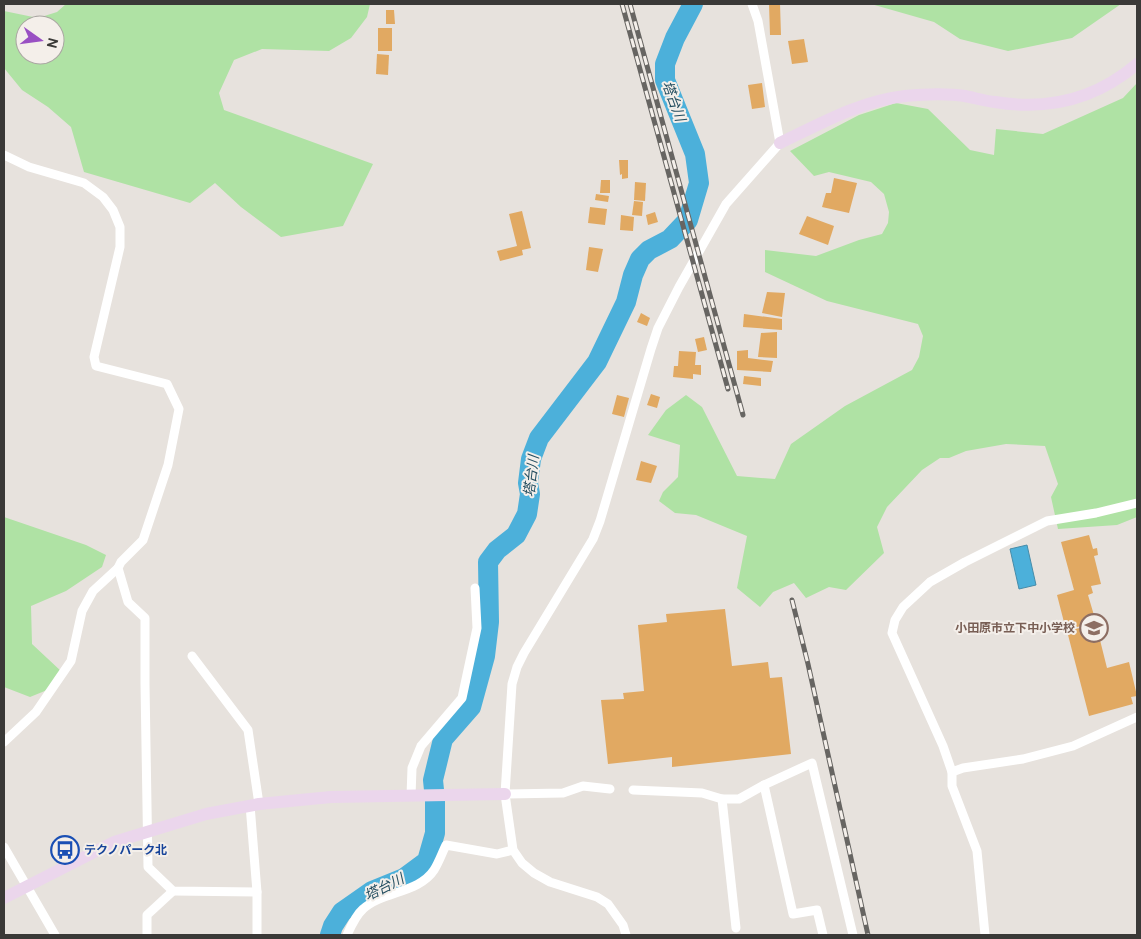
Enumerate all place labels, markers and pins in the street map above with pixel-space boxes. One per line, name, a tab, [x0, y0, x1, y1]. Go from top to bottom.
school or university icon: 小田原市立下中小学校	[1079, 613, 1109, 643]
place label: 小田原市立下中小学校	[955, 621, 1075, 637]
bus stop icon: テクノパーク北	[50, 835, 80, 865]
place label: テクノパーク北	[84, 843, 167, 859]

